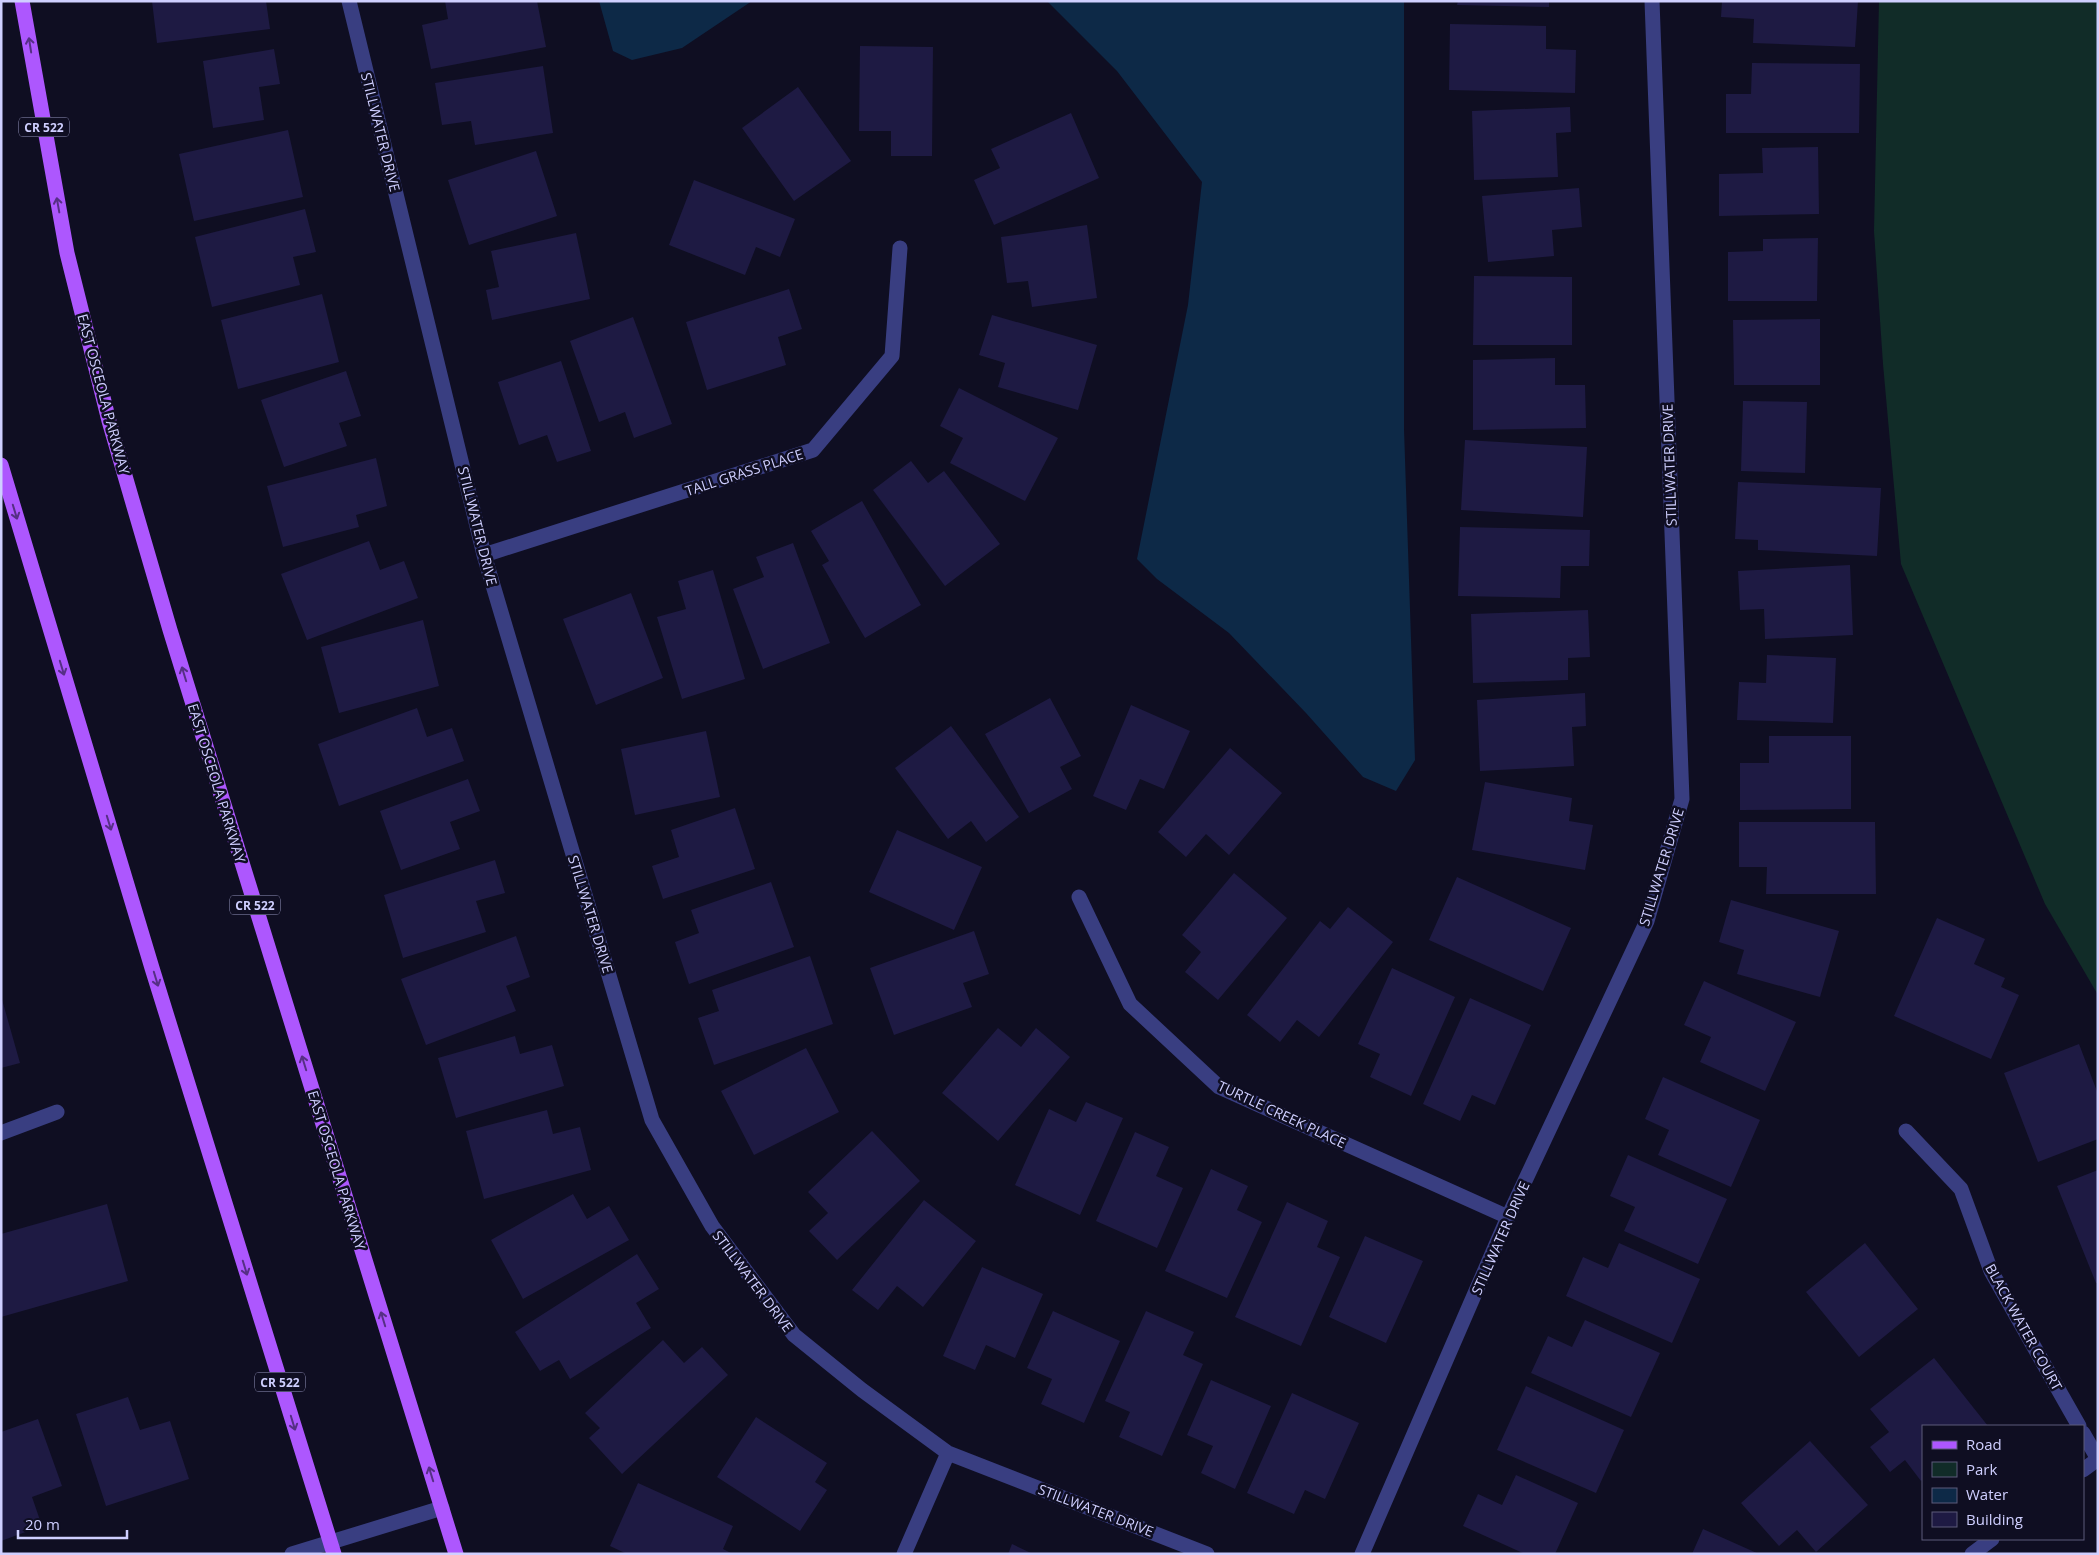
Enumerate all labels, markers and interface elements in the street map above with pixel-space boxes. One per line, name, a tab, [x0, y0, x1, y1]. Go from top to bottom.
one-way arrow	[24, 37, 34, 53]
street label: STILLWATER DRIVE	[357, 70, 405, 194]
road number: CR 522	[19, 118, 69, 136]
one-way arrow	[53, 197, 63, 213]
street label: EAST OSCEOLA PARKWAY	[73, 312, 135, 477]
street label: STILLWATER DRIVE	[1657, 404, 1681, 526]
street label: TALL GRASS PLACE	[683, 444, 805, 500]
street label: STILLWATER DRIVE	[454, 464, 502, 588]
one-way arrow	[11, 504, 21, 520]
one-way arrow	[58, 659, 68, 675]
one-way arrow	[178, 666, 188, 682]
street label: EAST OSCEOLA PARKWAY	[184, 701, 250, 865]
street label: STILLWATER DRIVE	[1634, 806, 1688, 928]
one-way arrow	[104, 815, 114, 831]
street label: STILLWATER DRIVE	[564, 853, 618, 975]
road number: CR 522	[230, 896, 280, 914]
one-way arrow	[151, 971, 161, 987]
one-way arrow	[298, 1055, 308, 1071]
street label: TURTLE CREEK PLACE	[1215, 1076, 1349, 1152]
street label: EAST OSCEOLA PARKWAY	[304, 1088, 370, 1252]
street label: STILLWATER DRIVE	[1466, 1178, 1534, 1298]
street label: STILLWATER DRIVE	[709, 1226, 797, 1336]
one-way arrow	[241, 1260, 251, 1276]
street label: BLACK WATER COURT	[1981, 1260, 2067, 1394]
one-way arrow	[378, 1311, 387, 1327]
road number: CR 522	[255, 1372, 305, 1391]
one-way arrow	[289, 1415, 299, 1431]
legend	[1922, 1425, 2084, 1540]
text: Road	[1966, 1434, 2002, 1454]
text: Park	[1966, 1459, 1997, 1479]
one-way arrow	[426, 1466, 436, 1482]
street label: STILLWATER DRIVE	[1036, 1479, 1156, 1541]
text: Water	[1966, 1484, 2008, 1504]
scale bar	[18, 1508, 126, 1540]
text: Building	[1966, 1509, 2023, 1529]
text: 20 m	[25, 1514, 60, 1534]

